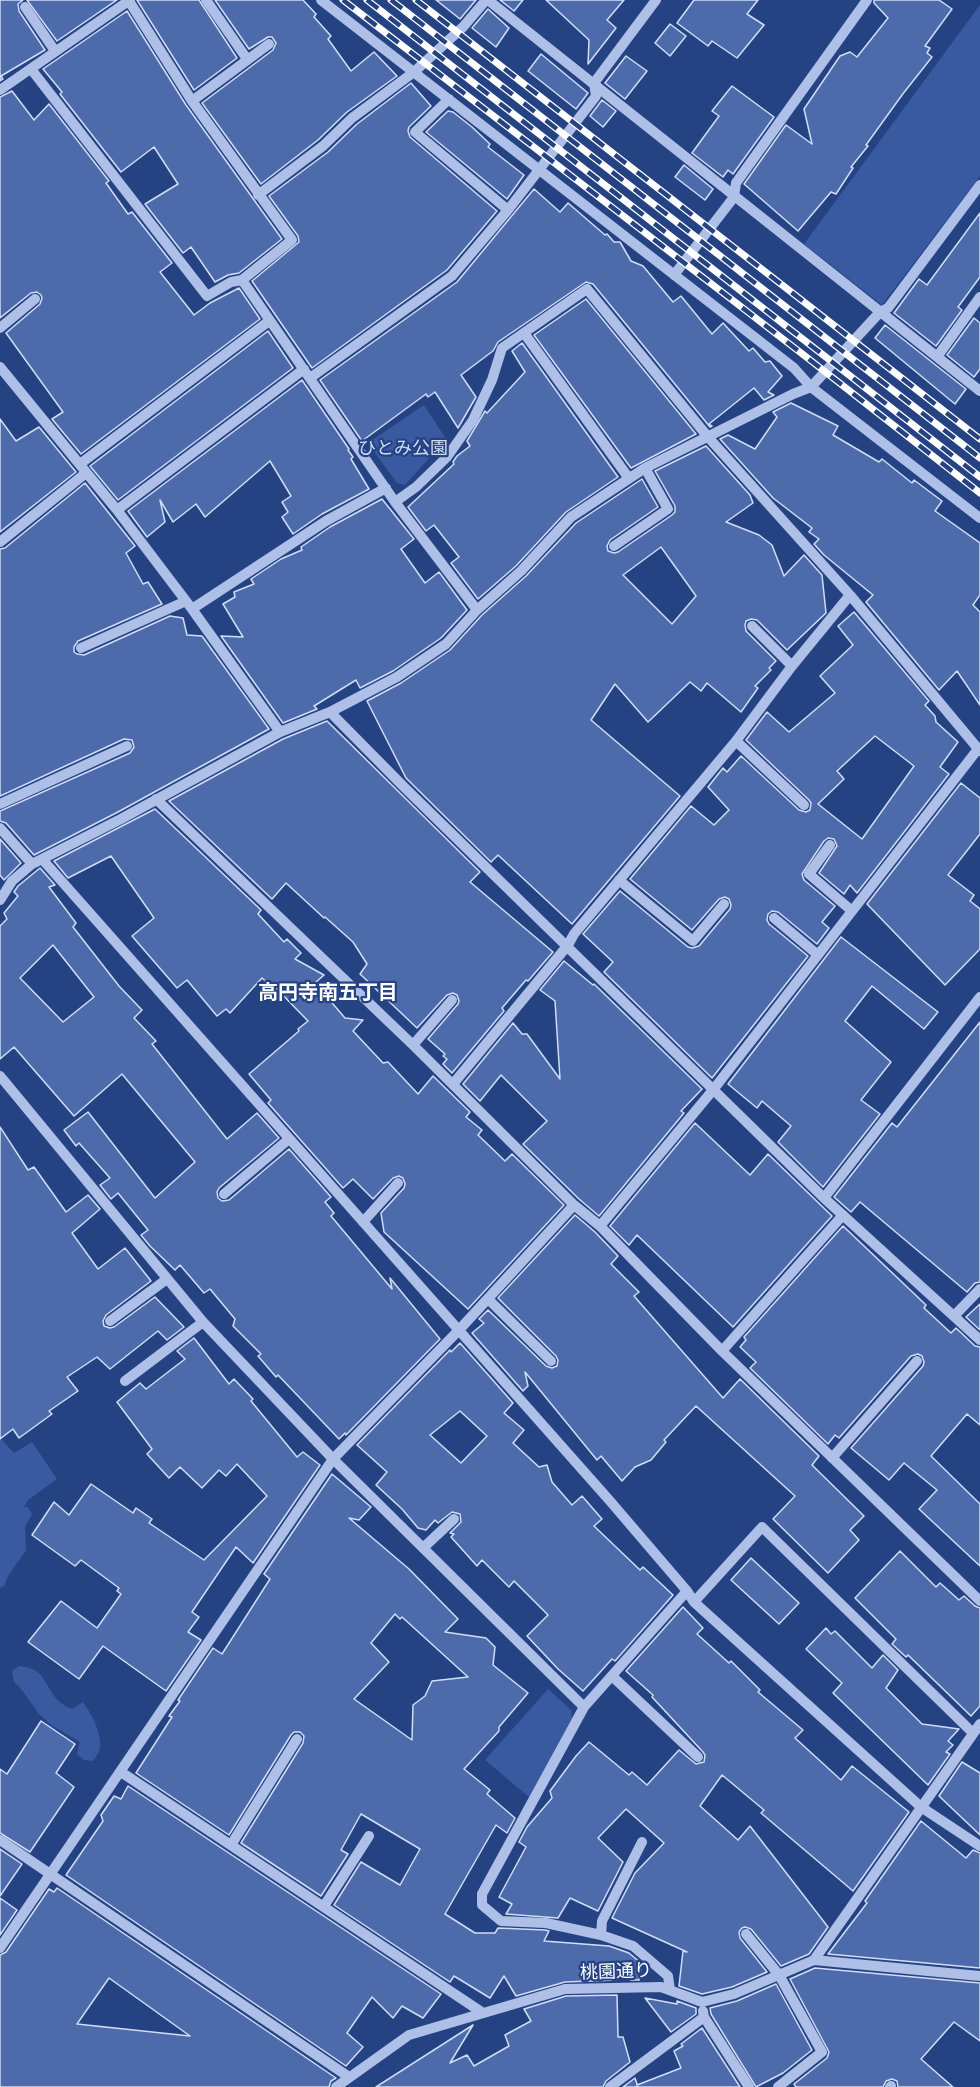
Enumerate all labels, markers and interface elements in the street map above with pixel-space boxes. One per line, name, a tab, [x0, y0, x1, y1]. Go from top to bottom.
park label: ひとみ公園	[358, 438, 448, 460]
district label: 高円寺南五丁目	[258, 981, 398, 1005]
street label: 桃園通り	[580, 1960, 652, 1984]

